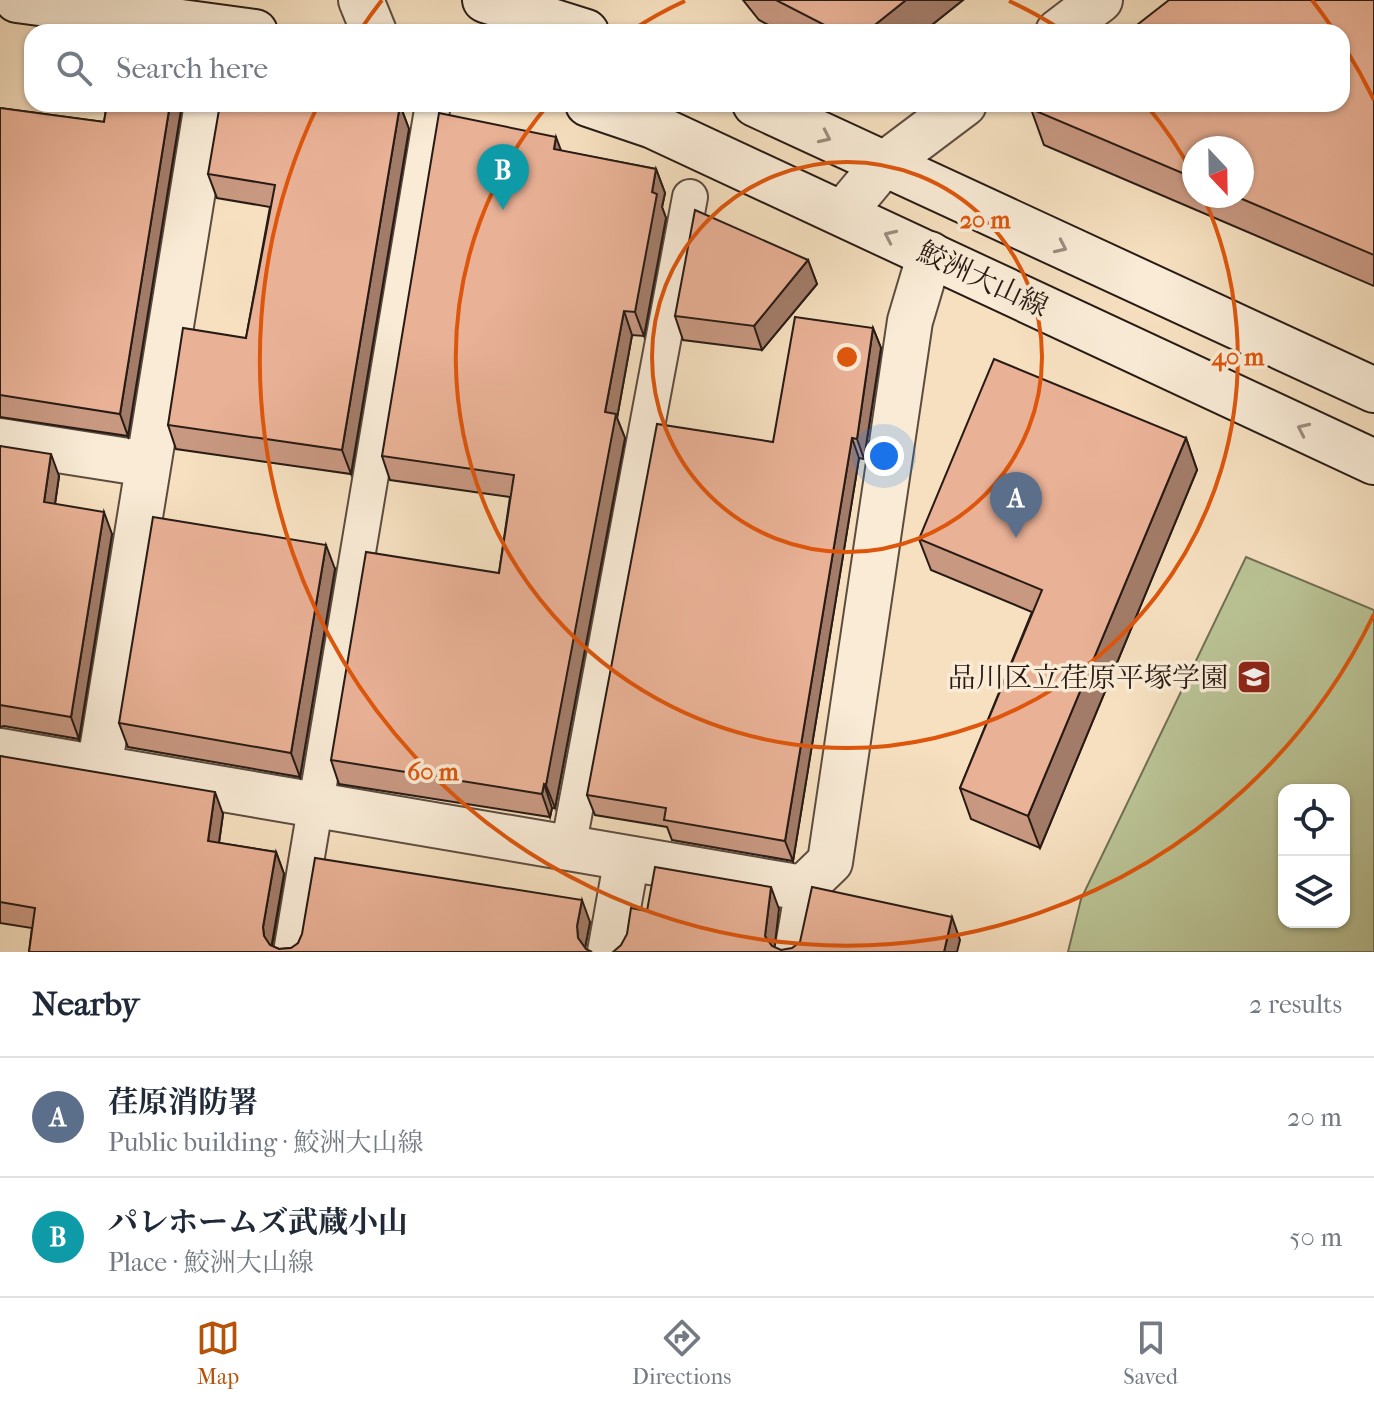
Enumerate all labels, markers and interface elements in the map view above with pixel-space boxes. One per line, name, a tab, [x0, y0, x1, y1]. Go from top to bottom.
search box	[24, 24, 1350, 112]
icon: search	[52, 46, 96, 90]
text: Search here	[116, 51, 268, 86]
one-way arrow	[817, 128, 831, 144]
north arrow	[1182, 136, 1254, 208]
pin: B	[477, 144, 529, 210]
text: 20 m	[960, 206, 1011, 234]
one-way arrow	[884, 229, 899, 245]
street label: 鮫洲大山線	[913, 234, 1053, 324]
one-way arrow	[1053, 237, 1067, 253]
centre of rings	[833, 343, 861, 371]
text: 40 m	[1211, 343, 1265, 372]
one-way arrow	[1297, 423, 1312, 439]
your location	[864, 436, 904, 476]
pin: A	[990, 472, 1042, 538]
school or university icon: 品川区立荏原平塚学園	[1235, 658, 1273, 696]
place label: 品川区立荏原平塚学園	[948, 661, 1228, 694]
text: 60 m	[407, 758, 460, 786]
map controls	[1278, 784, 1350, 928]
button: locate	[1278, 784, 1350, 856]
button: layers	[1278, 856, 1350, 928]
text: Nearby	[32, 984, 139, 1024]
text: 2 results	[1249, 989, 1342, 1020]
text: 荏原消防署	[108, 1085, 258, 1120]
text: A	[50, 1102, 66, 1133]
text: 20 m	[1287, 1102, 1342, 1133]
text: Public building · 鮫洲大山線	[108, 1127, 423, 1158]
text: パレホームズ武蔵小山	[108, 1205, 408, 1240]
text: B	[50, 1222, 66, 1253]
text: 50 m	[1289, 1222, 1342, 1253]
text: Place · 鮫洲大山線	[108, 1247, 314, 1278]
tab: Map	[196, 1316, 240, 1390]
tab: Directions	[632, 1316, 731, 1390]
tab: Saved	[1123, 1316, 1178, 1390]

